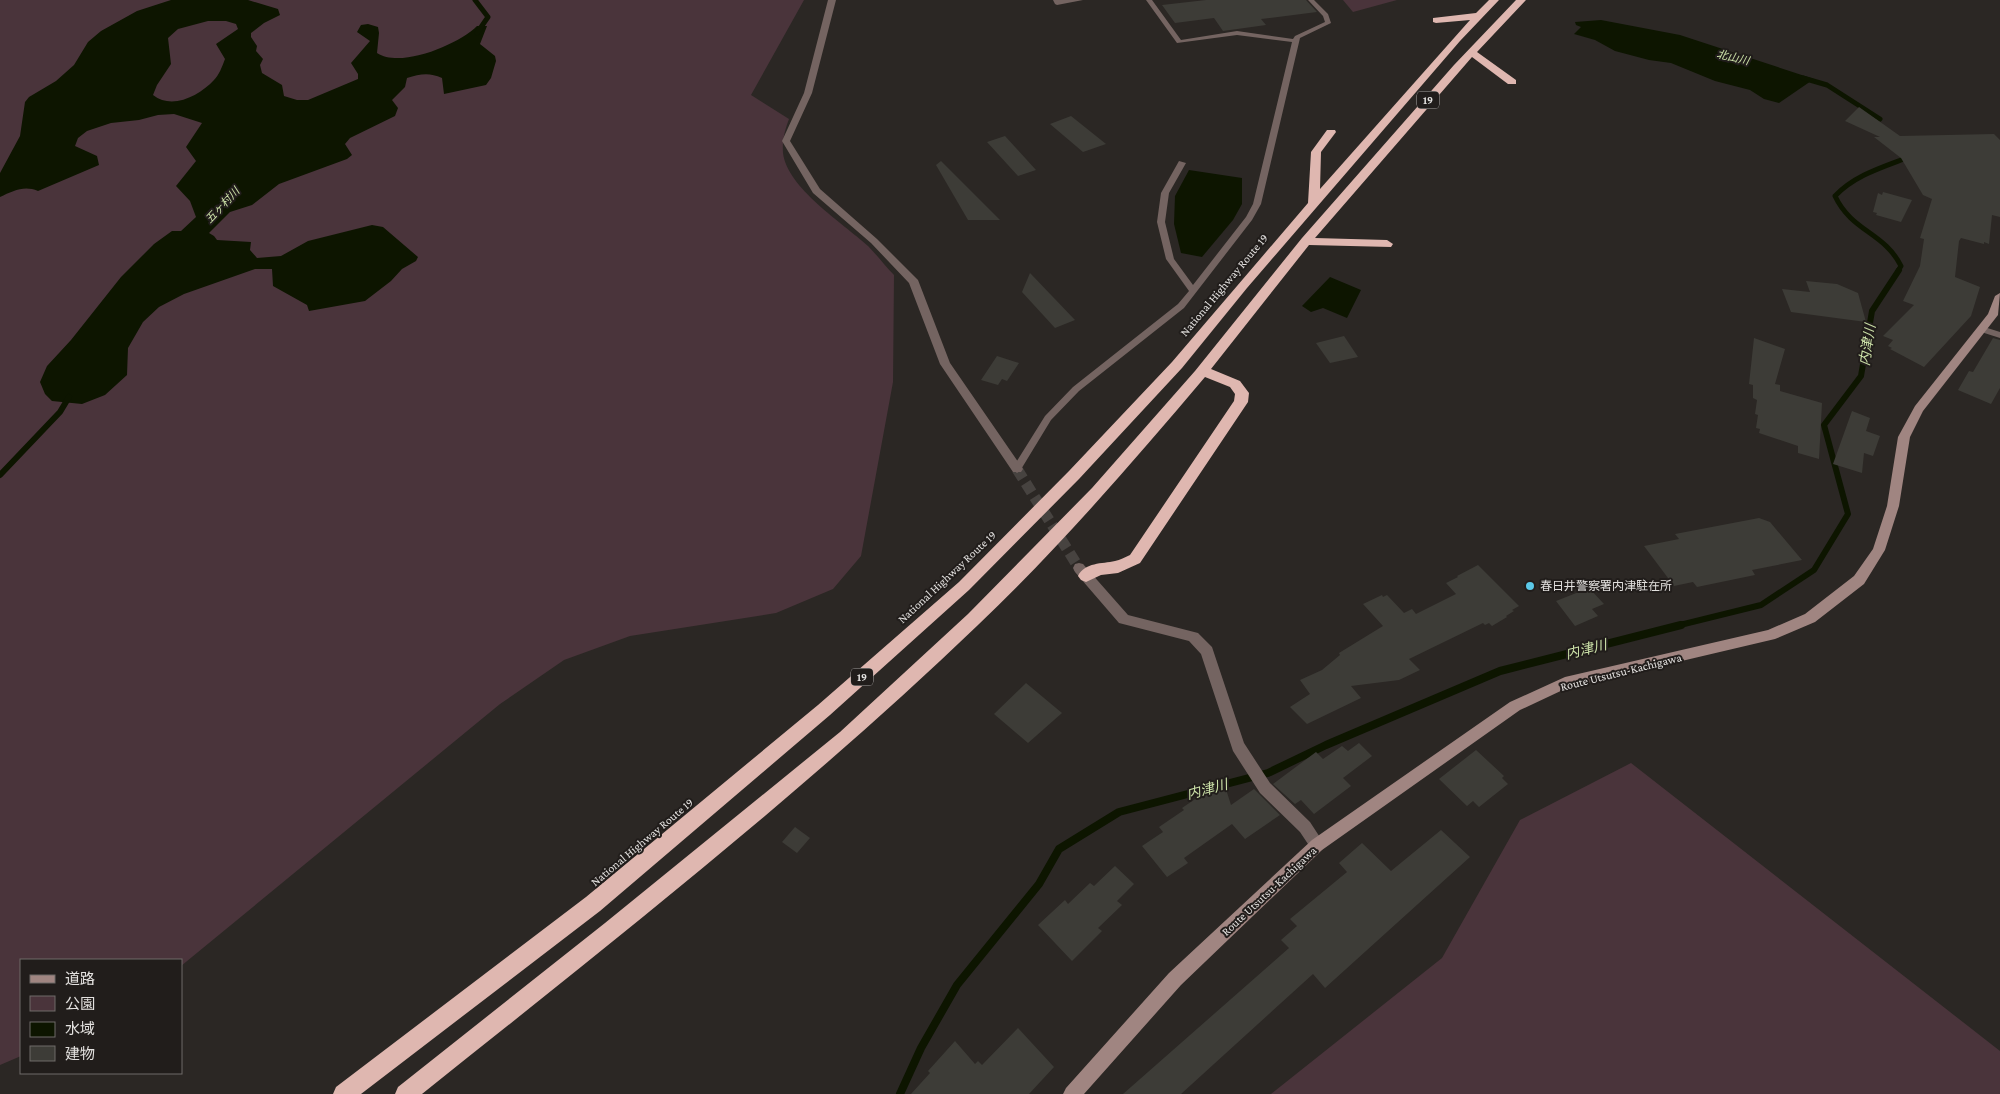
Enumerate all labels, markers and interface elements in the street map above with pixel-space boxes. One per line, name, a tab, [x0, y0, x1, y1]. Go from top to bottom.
water label: 北山川	[1716, 47, 1751, 67]
road number: 19	[1417, 92, 1439, 108]
water label: 五ヶ村川	[203, 184, 242, 225]
street label: National Highway Route 19	[1177, 231, 1271, 339]
water label: 内津川	[1856, 321, 1878, 367]
street label: National Highway Route 19	[895, 528, 999, 626]
place label: 春日井警察署内津駐在所	[1540, 579, 1672, 593]
marker: 春日井警察署内津駐在所	[1524, 580, 1536, 592]
water label: 内津川	[1564, 636, 1610, 662]
street label: Route Utsutsu-Kachigawa	[1559, 650, 1684, 694]
road number: 19	[851, 669, 873, 686]
water label: 内津川	[1185, 775, 1231, 802]
street label: National Highway Route 19	[588, 795, 696, 889]
street label: Route Utsutsu-Kachigawa	[1219, 843, 1320, 939]
legend	[20, 959, 182, 1074]
text: 道路	[65, 971, 95, 987]
text: 公園	[65, 996, 95, 1012]
text: 水域	[65, 1021, 95, 1037]
text: 建物	[65, 1046, 95, 1062]

